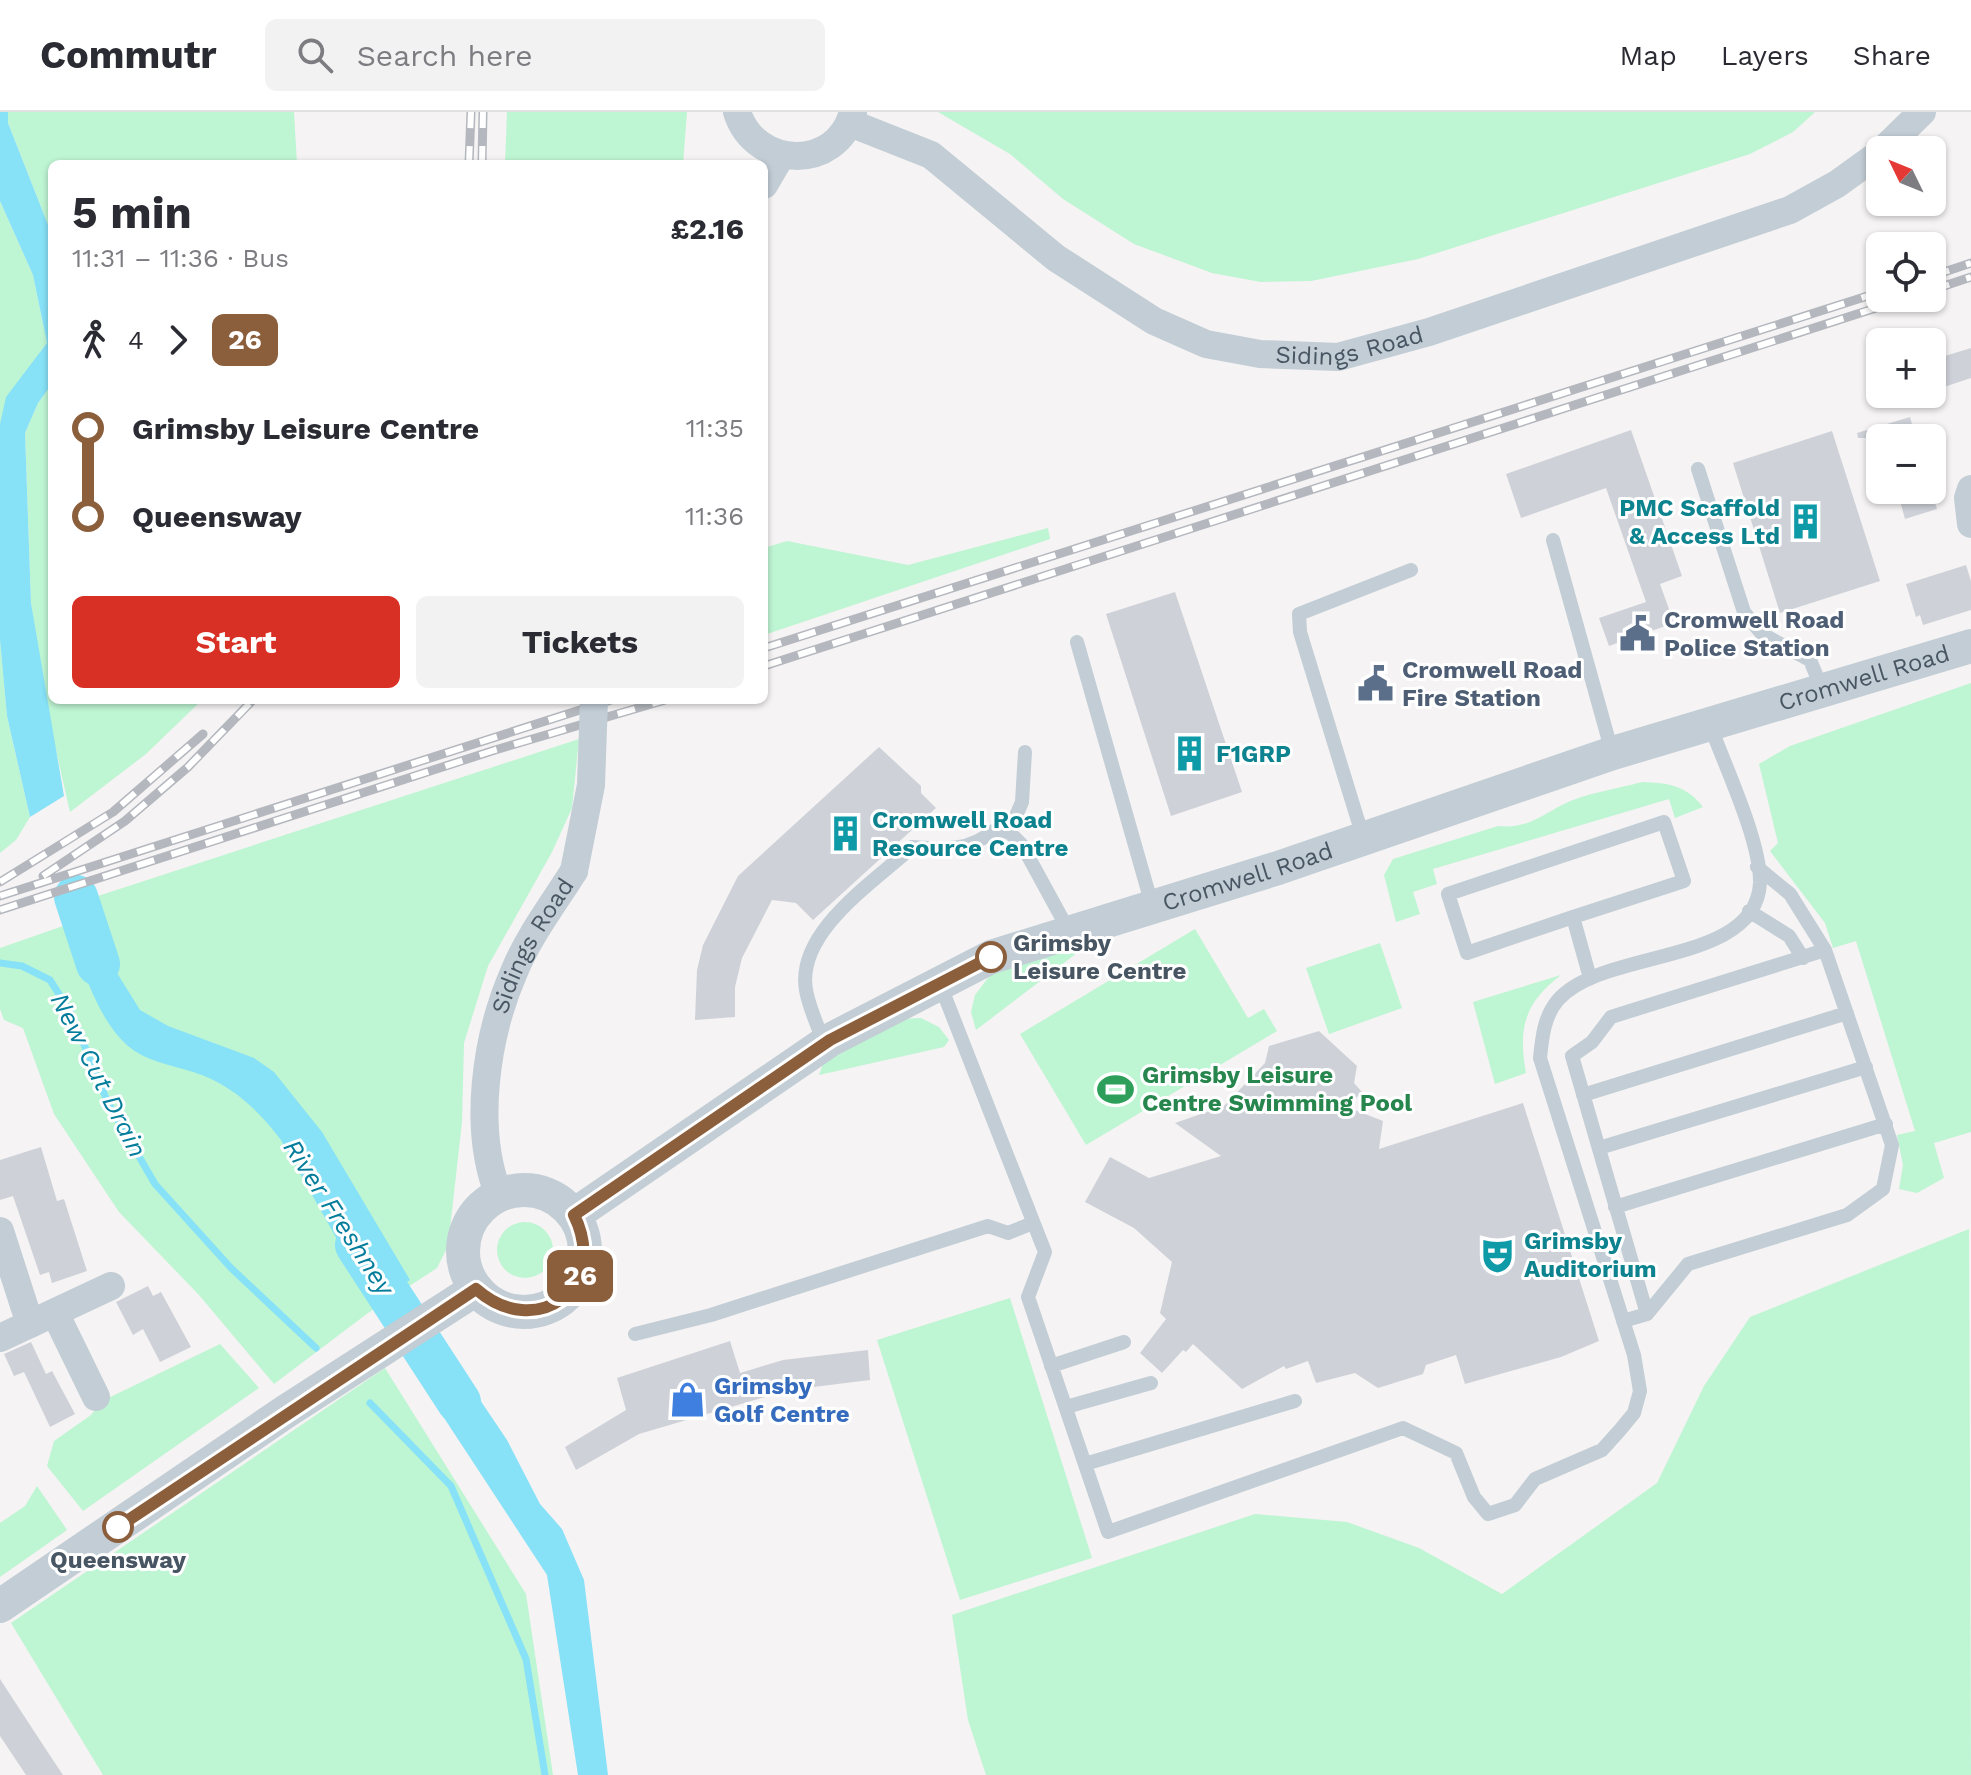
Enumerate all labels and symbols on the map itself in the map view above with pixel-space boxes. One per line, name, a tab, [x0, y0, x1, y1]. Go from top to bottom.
north arrow	[1866, 136, 1946, 216]
street label: Sidings Road	[1275, 320, 1426, 372]
place label: PMC Scaffold & Access Ltd	[1619, 494, 1780, 550]
building icon: PMC Scaffold & Access Ltd	[1787, 503, 1825, 541]
place label: Cromwell Road Police Station	[1664, 606, 1844, 662]
public building icon: Cromwell Road Police Station	[1619, 615, 1657, 653]
street label: Cromwell Road	[1775, 639, 1953, 717]
place label: Cromwell Road Fire Station	[1402, 656, 1582, 712]
public building icon: Cromwell Road Fire Station	[1357, 665, 1395, 703]
building icon: F1GRP	[1171, 735, 1209, 773]
place label: F1GRP	[1216, 740, 1291, 768]
place label: Cromwell Road Resource Centre	[872, 806, 1068, 862]
building icon: Cromwell Road Resource Centre	[827, 815, 865, 853]
street label: Cromwell Road	[1159, 836, 1336, 917]
street label: Sidings Road	[486, 873, 580, 1017]
place label: Grimsby Leisure Centre	[1013, 929, 1186, 985]
marker: Grimsby Leisure Centre	[976, 942, 1006, 972]
water label: New Cut Drain	[45, 988, 153, 1162]
place label: Grimsby Leisure Centre Swimming Pool	[1142, 1061, 1412, 1117]
sports icon: Grimsby Leisure Centre Swimming Pool	[1097, 1070, 1135, 1108]
water label: River Freshney	[277, 1133, 402, 1302]
place label: Grimsby Auditorium	[1524, 1227, 1657, 1283]
theatre icon: Grimsby Auditorium	[1479, 1236, 1517, 1274]
line badge: 26	[544, 1250, 616, 1302]
place label: Grimsby Golf Centre	[714, 1372, 850, 1428]
shop icon: Grimsby Golf Centre	[669, 1381, 707, 1419]
marker: Queensway	[103, 1512, 133, 1542]
place label: Queensway	[50, 1546, 186, 1574]

